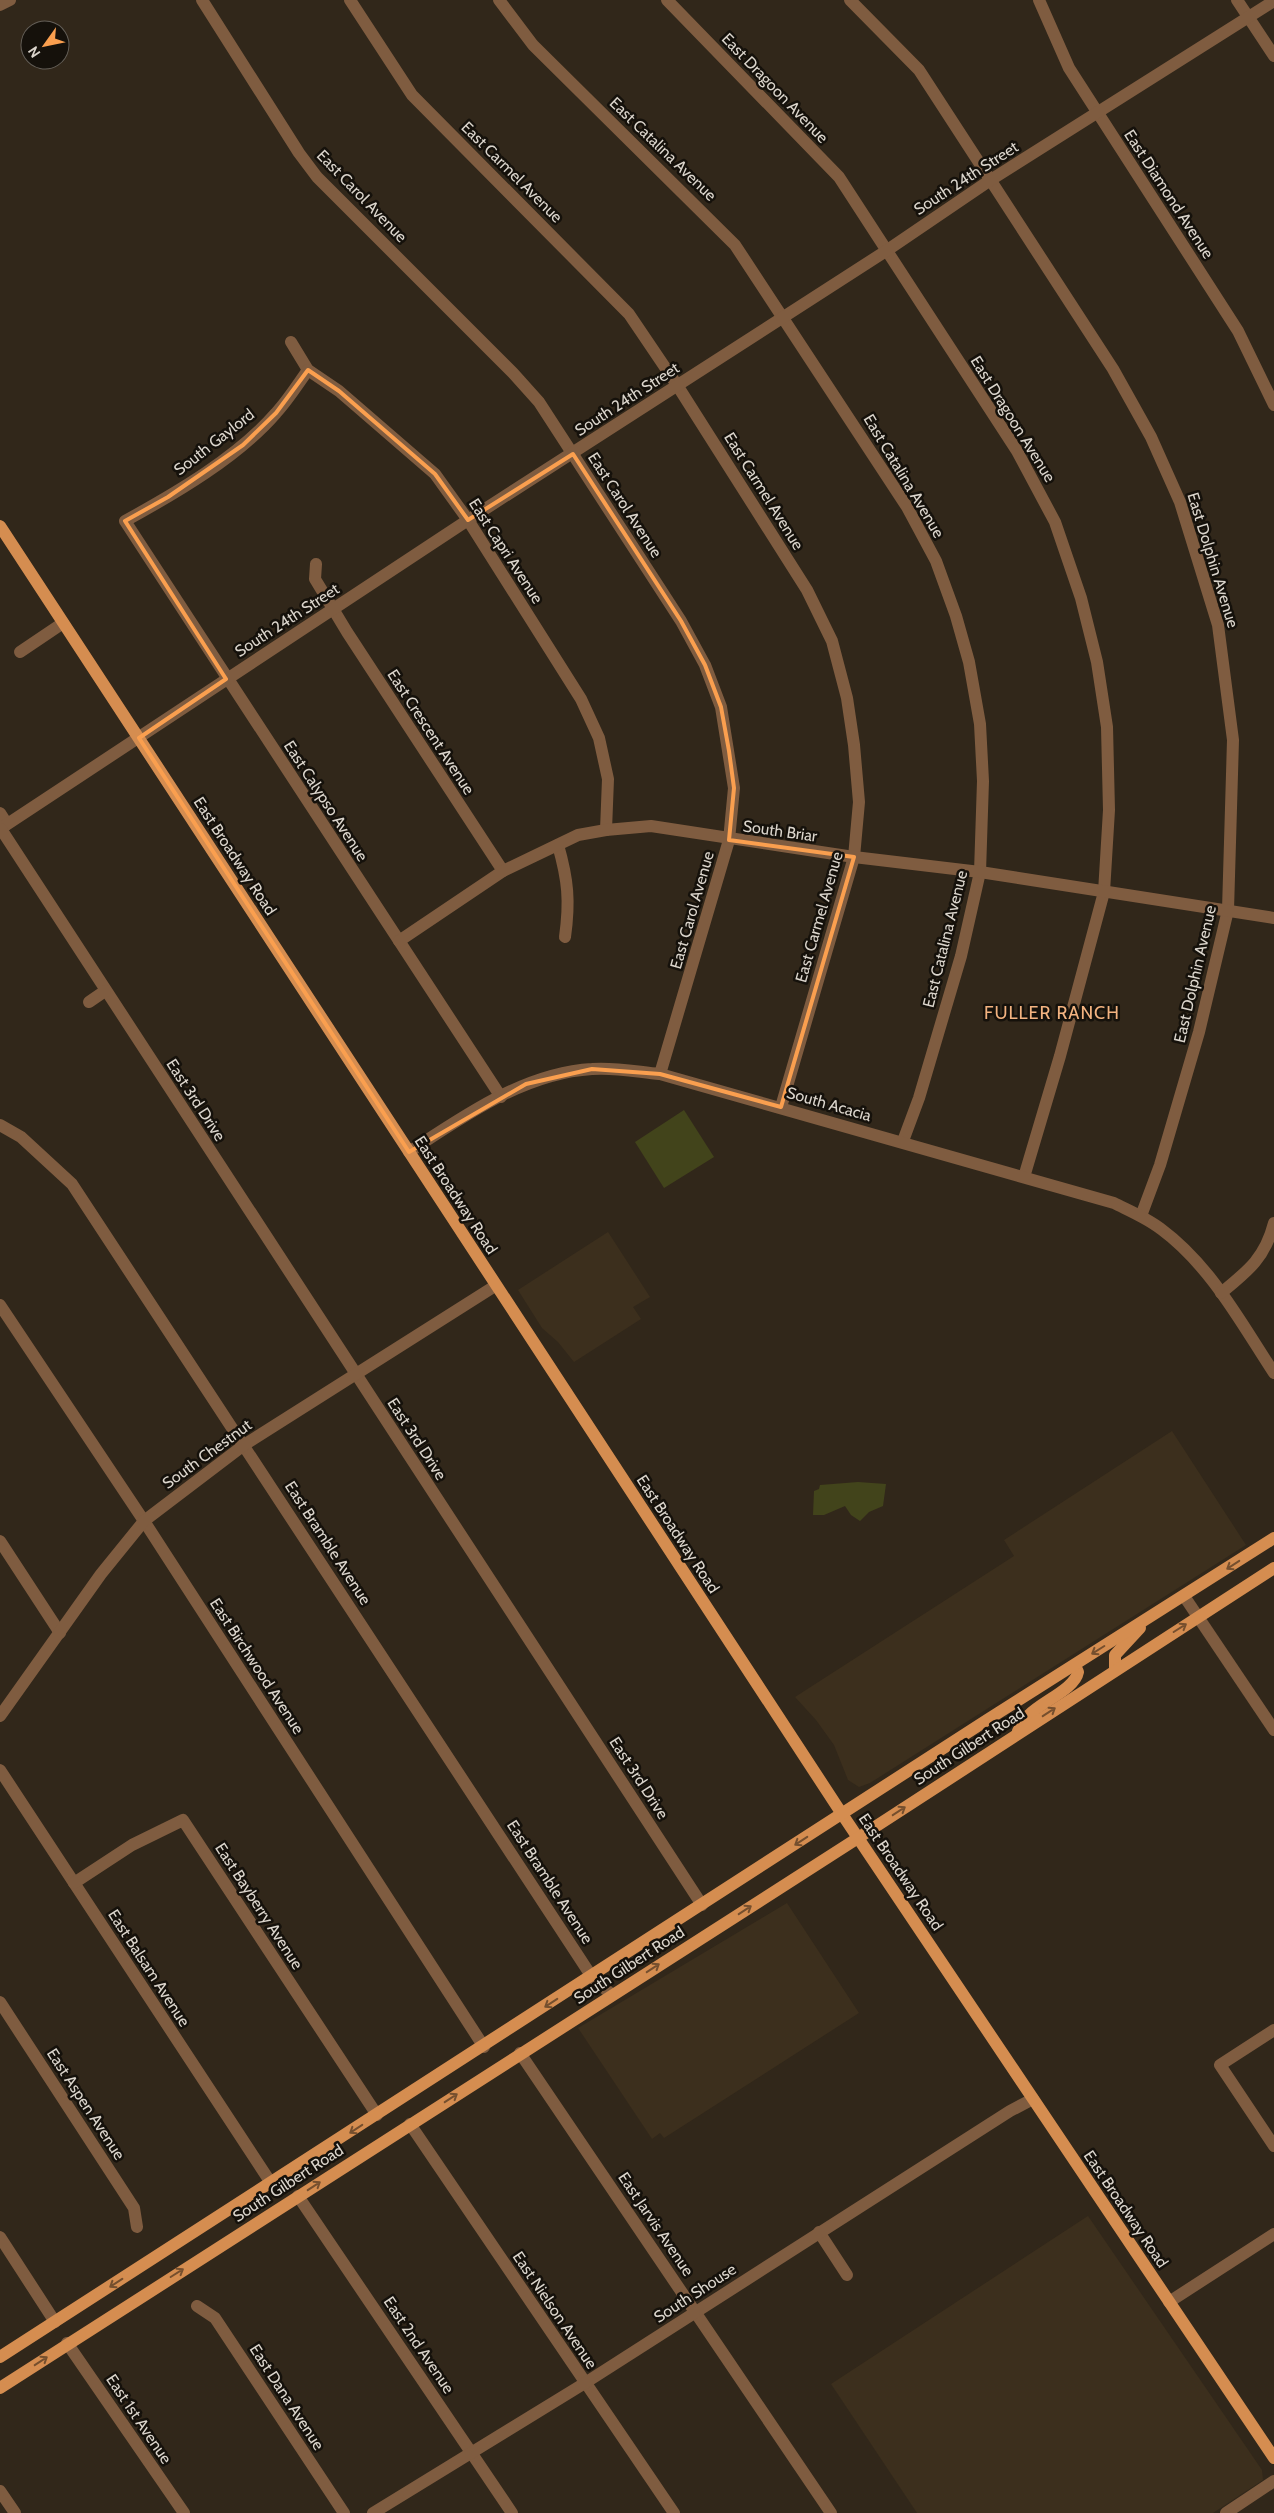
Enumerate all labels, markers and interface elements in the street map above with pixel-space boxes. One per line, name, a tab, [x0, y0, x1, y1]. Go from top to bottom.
north arrow	[20, 20, 70, 70]
street label: East Dragoon Avenue	[718, 29, 832, 147]
text: N	[24, 43, 44, 61]
street label: East Catalina Avenue	[606, 93, 720, 205]
street label: East Carmel Avenue	[458, 118, 566, 226]
street label: East Diamond Avenue	[1120, 126, 1218, 262]
street label: South 24th Street	[910, 137, 1022, 219]
street label: East Carol Avenue	[313, 146, 411, 246]
street label: East Dragoon Avenue	[966, 352, 1060, 486]
street label: South 24th Street	[571, 358, 683, 440]
street label: South Gaylord	[170, 405, 258, 479]
street label: East Catalina Avenue	[860, 411, 948, 541]
street label: East Carmel Avenue	[720, 429, 808, 553]
street label: East Carol Avenue	[584, 449, 666, 561]
street label: East Dolphin Avenue	[1183, 490, 1243, 630]
street label: East Capri Avenue	[465, 495, 547, 607]
street label: South 24th Street	[231, 579, 343, 661]
street label: East Crescent Avenue	[383, 666, 479, 798]
street label: East Calypso Avenue	[280, 737, 372, 865]
street label: East Broadway Road	[190, 793, 280, 919]
street label: South Briar	[742, 816, 819, 846]
street label: East Carol Avenue	[666, 849, 718, 971]
street label: East Carmel Avenue	[791, 849, 847, 985]
street label: East Catalina Avenue	[919, 868, 971, 1010]
street label: East Dolphin Avenue	[1170, 903, 1220, 1045]
district label: FULLER RANCH	[984, 1002, 1120, 1024]
street label: East 3rd Drive	[162, 1055, 230, 1145]
street label: South Acacia	[784, 1083, 874, 1125]
street label: East Broadway Road	[411, 1132, 501, 1258]
street label: East 3rd Drive	[383, 1394, 451, 1484]
street label: South Chestnut	[159, 1415, 256, 1493]
street label: East Broadway Road	[633, 1471, 723, 1597]
street label: East Bramble Avenue	[281, 1478, 375, 1608]
one-way arrow	[1226, 1560, 1240, 1570]
street label: East Birchwood Avenue	[206, 1595, 308, 1737]
one-way arrow	[1172, 1622, 1186, 1632]
one-way arrow	[1092, 1645, 1106, 1655]
street label: South Gilbert Road	[910, 1703, 1028, 1789]
one-way arrow	[1042, 1707, 1056, 1718]
street label: East 3rd Drive	[605, 1733, 673, 1823]
one-way arrow	[891, 1806, 905, 1816]
street label: East Broadway Road	[855, 1810, 947, 1934]
street label: East Bramble Avenue	[503, 1817, 597, 1947]
one-way arrow	[794, 1836, 808, 1846]
street label: East Bayberry Avenue	[211, 1839, 307, 1973]
one-way arrow	[738, 1905, 752, 1915]
street label: East Balsam Avenue	[104, 1906, 194, 2030]
street label: South Gilbert Road	[570, 1922, 688, 2008]
one-way arrow	[646, 1963, 660, 1973]
one-way arrow	[545, 1998, 559, 2008]
street label: East Aspen Avenue	[43, 2045, 129, 2163]
one-way arrow	[444, 2093, 458, 2103]
one-way arrow	[349, 2124, 363, 2134]
street label: South Gilbert Road	[229, 2140, 347, 2226]
street label: East Broadway Road	[1080, 2147, 1172, 2271]
street label: East Jarvis Avenue	[614, 2169, 698, 2279]
one-way arrow	[307, 2180, 321, 2190]
street label: East Nielson Avenue	[509, 2248, 601, 2372]
street label: South Shouse	[650, 2259, 740, 2327]
one-way arrow	[170, 2268, 184, 2278]
one-way arrow	[109, 2278, 123, 2288]
street label: East 2nd Avenue	[380, 2293, 458, 2397]
street label: East Dana Avenue	[246, 2341, 328, 2453]
one-way arrow	[33, 2355, 47, 2365]
street label: East 1st Avenue	[102, 2371, 176, 2467]

